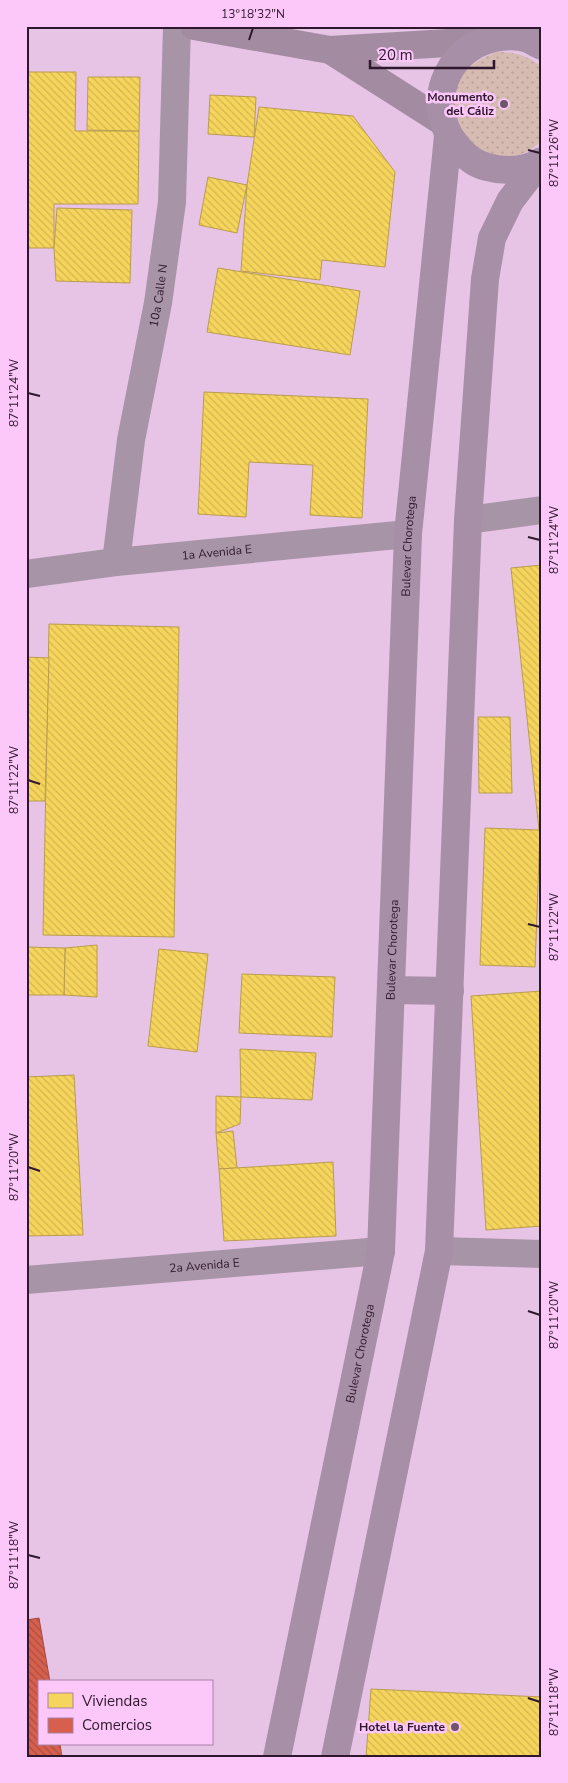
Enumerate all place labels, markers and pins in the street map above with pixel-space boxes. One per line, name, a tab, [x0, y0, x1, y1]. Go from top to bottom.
place label: Monumento del Cáliz	[427, 89, 494, 119]
marker: Monumento del Cáliz	[498, 98, 510, 110]
place label: Hotel la Fuente	[359, 1719, 445, 1735]
marker: Hotel la Fuente	[449, 1721, 461, 1733]

